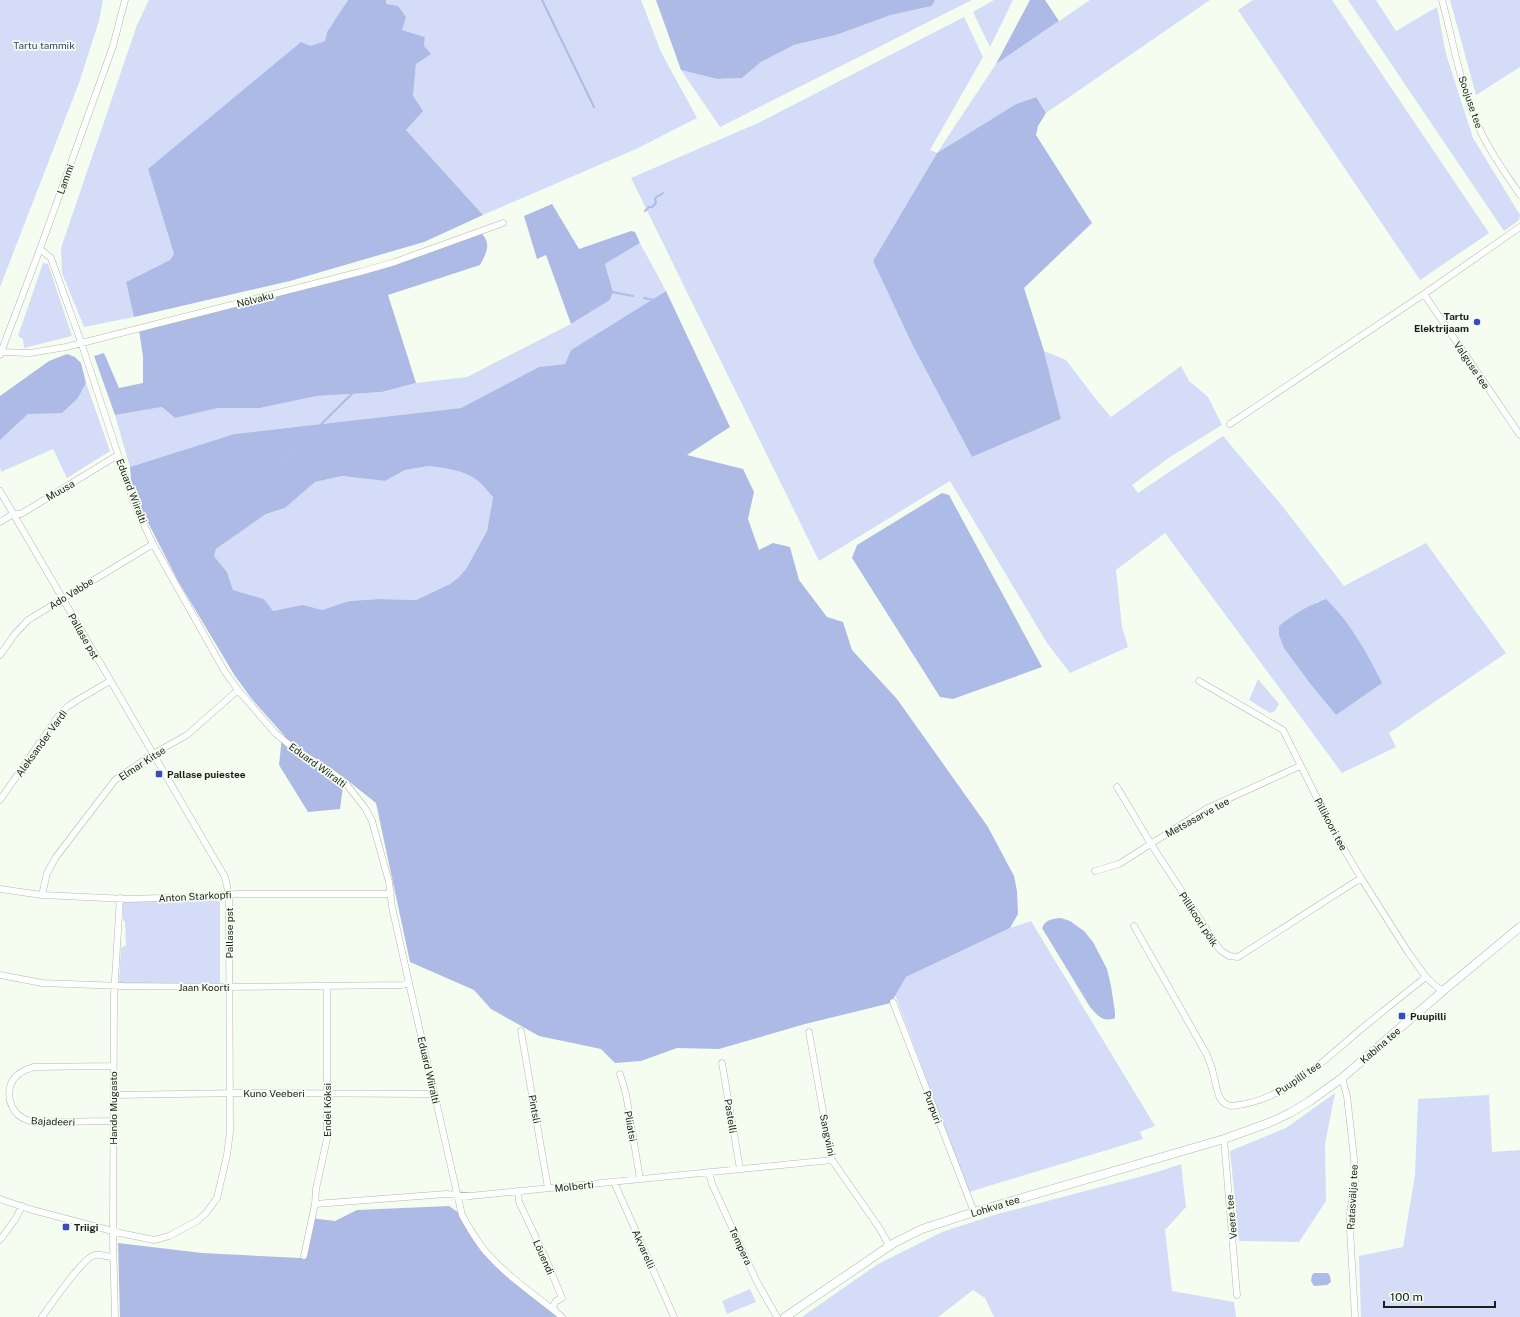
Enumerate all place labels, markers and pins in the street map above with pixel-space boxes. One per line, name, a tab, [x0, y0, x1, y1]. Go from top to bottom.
place label: Tartu Elektrijaam	[1414, 310, 1469, 334]
marker: Tartu Elektrijaam	[1472, 317, 1482, 327]
place label: Pallase puiestee	[167, 768, 246, 780]
marker: Pallase puiestee	[154, 769, 164, 779]
place label: Puupilli	[1410, 1010, 1447, 1022]
marker: Puupilli	[1397, 1011, 1407, 1021]
place label: Triigi	[74, 1221, 99, 1233]
marker: Triigi	[61, 1222, 71, 1232]

